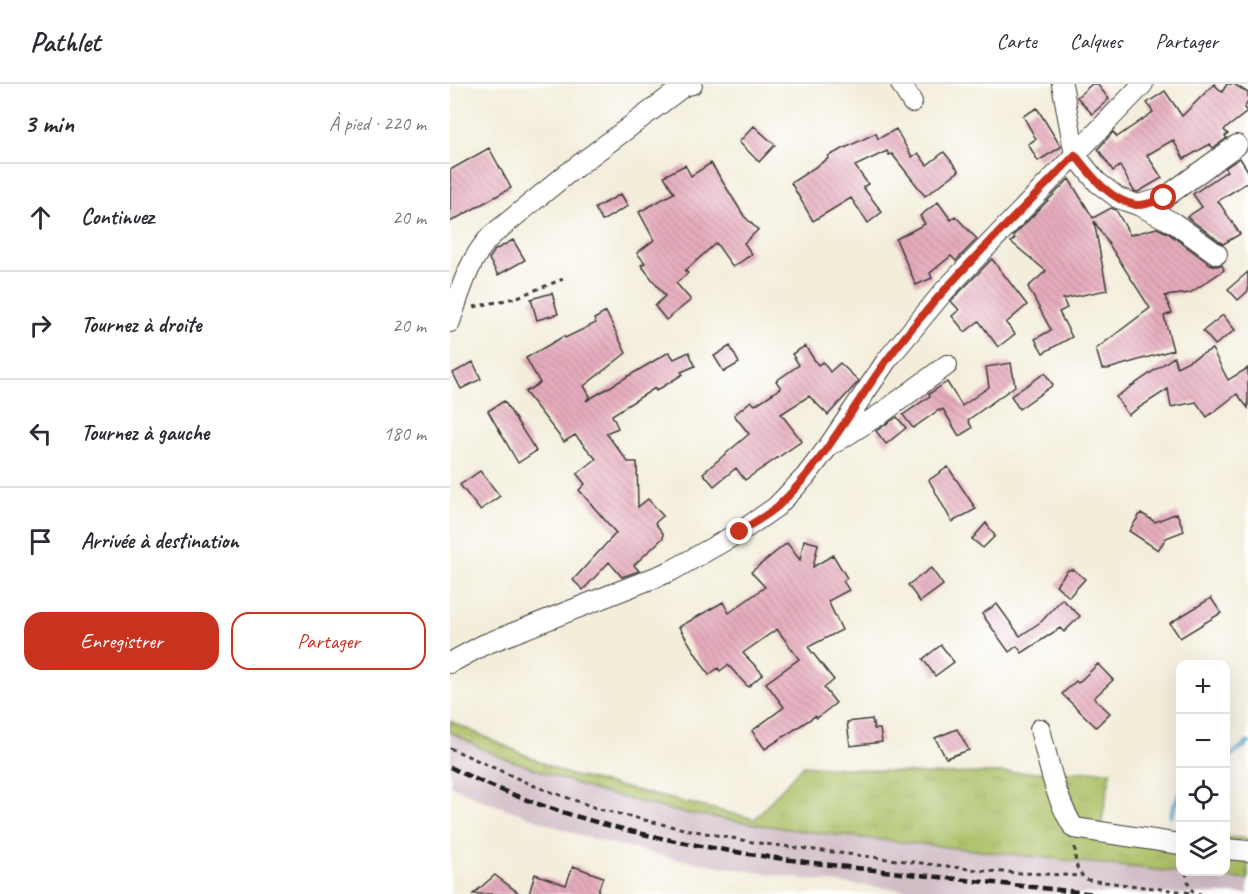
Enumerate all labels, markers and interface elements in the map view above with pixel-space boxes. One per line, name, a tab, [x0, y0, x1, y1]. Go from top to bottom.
text: Pathlet	[30, 24, 100, 59]
text: Carte	[996, 28, 1037, 54]
text: Calques	[1070, 28, 1122, 54]
text: Partager	[1155, 28, 1218, 54]
text: 3 min	[24, 107, 74, 140]
text: À pied · 220 m	[329, 111, 426, 136]
route start	[1150, 184, 1176, 210]
icon: ahead	[24, 201, 57, 234]
text: Continuez	[81, 203, 154, 231]
text: 20 m	[392, 205, 426, 230]
icon: right	[24, 309, 57, 342]
text: Tournez à droite	[81, 311, 201, 339]
text: 20 m	[392, 313, 426, 338]
icon: left	[24, 417, 57, 450]
text: Tournez à gauche	[81, 419, 209, 447]
text: 180 m	[383, 421, 426, 446]
route end	[726, 518, 752, 544]
icon: arrive	[24, 525, 57, 558]
text: Arrivée à destination	[81, 527, 239, 555]
button: Enregistrer	[24, 612, 219, 670]
button: Partager	[231, 612, 426, 670]
map controls	[1176, 660, 1230, 876]
button: +	[1176, 660, 1230, 714]
button: −	[1176, 714, 1230, 768]
button: locate	[1176, 768, 1230, 822]
button: layers	[1176, 822, 1230, 876]

